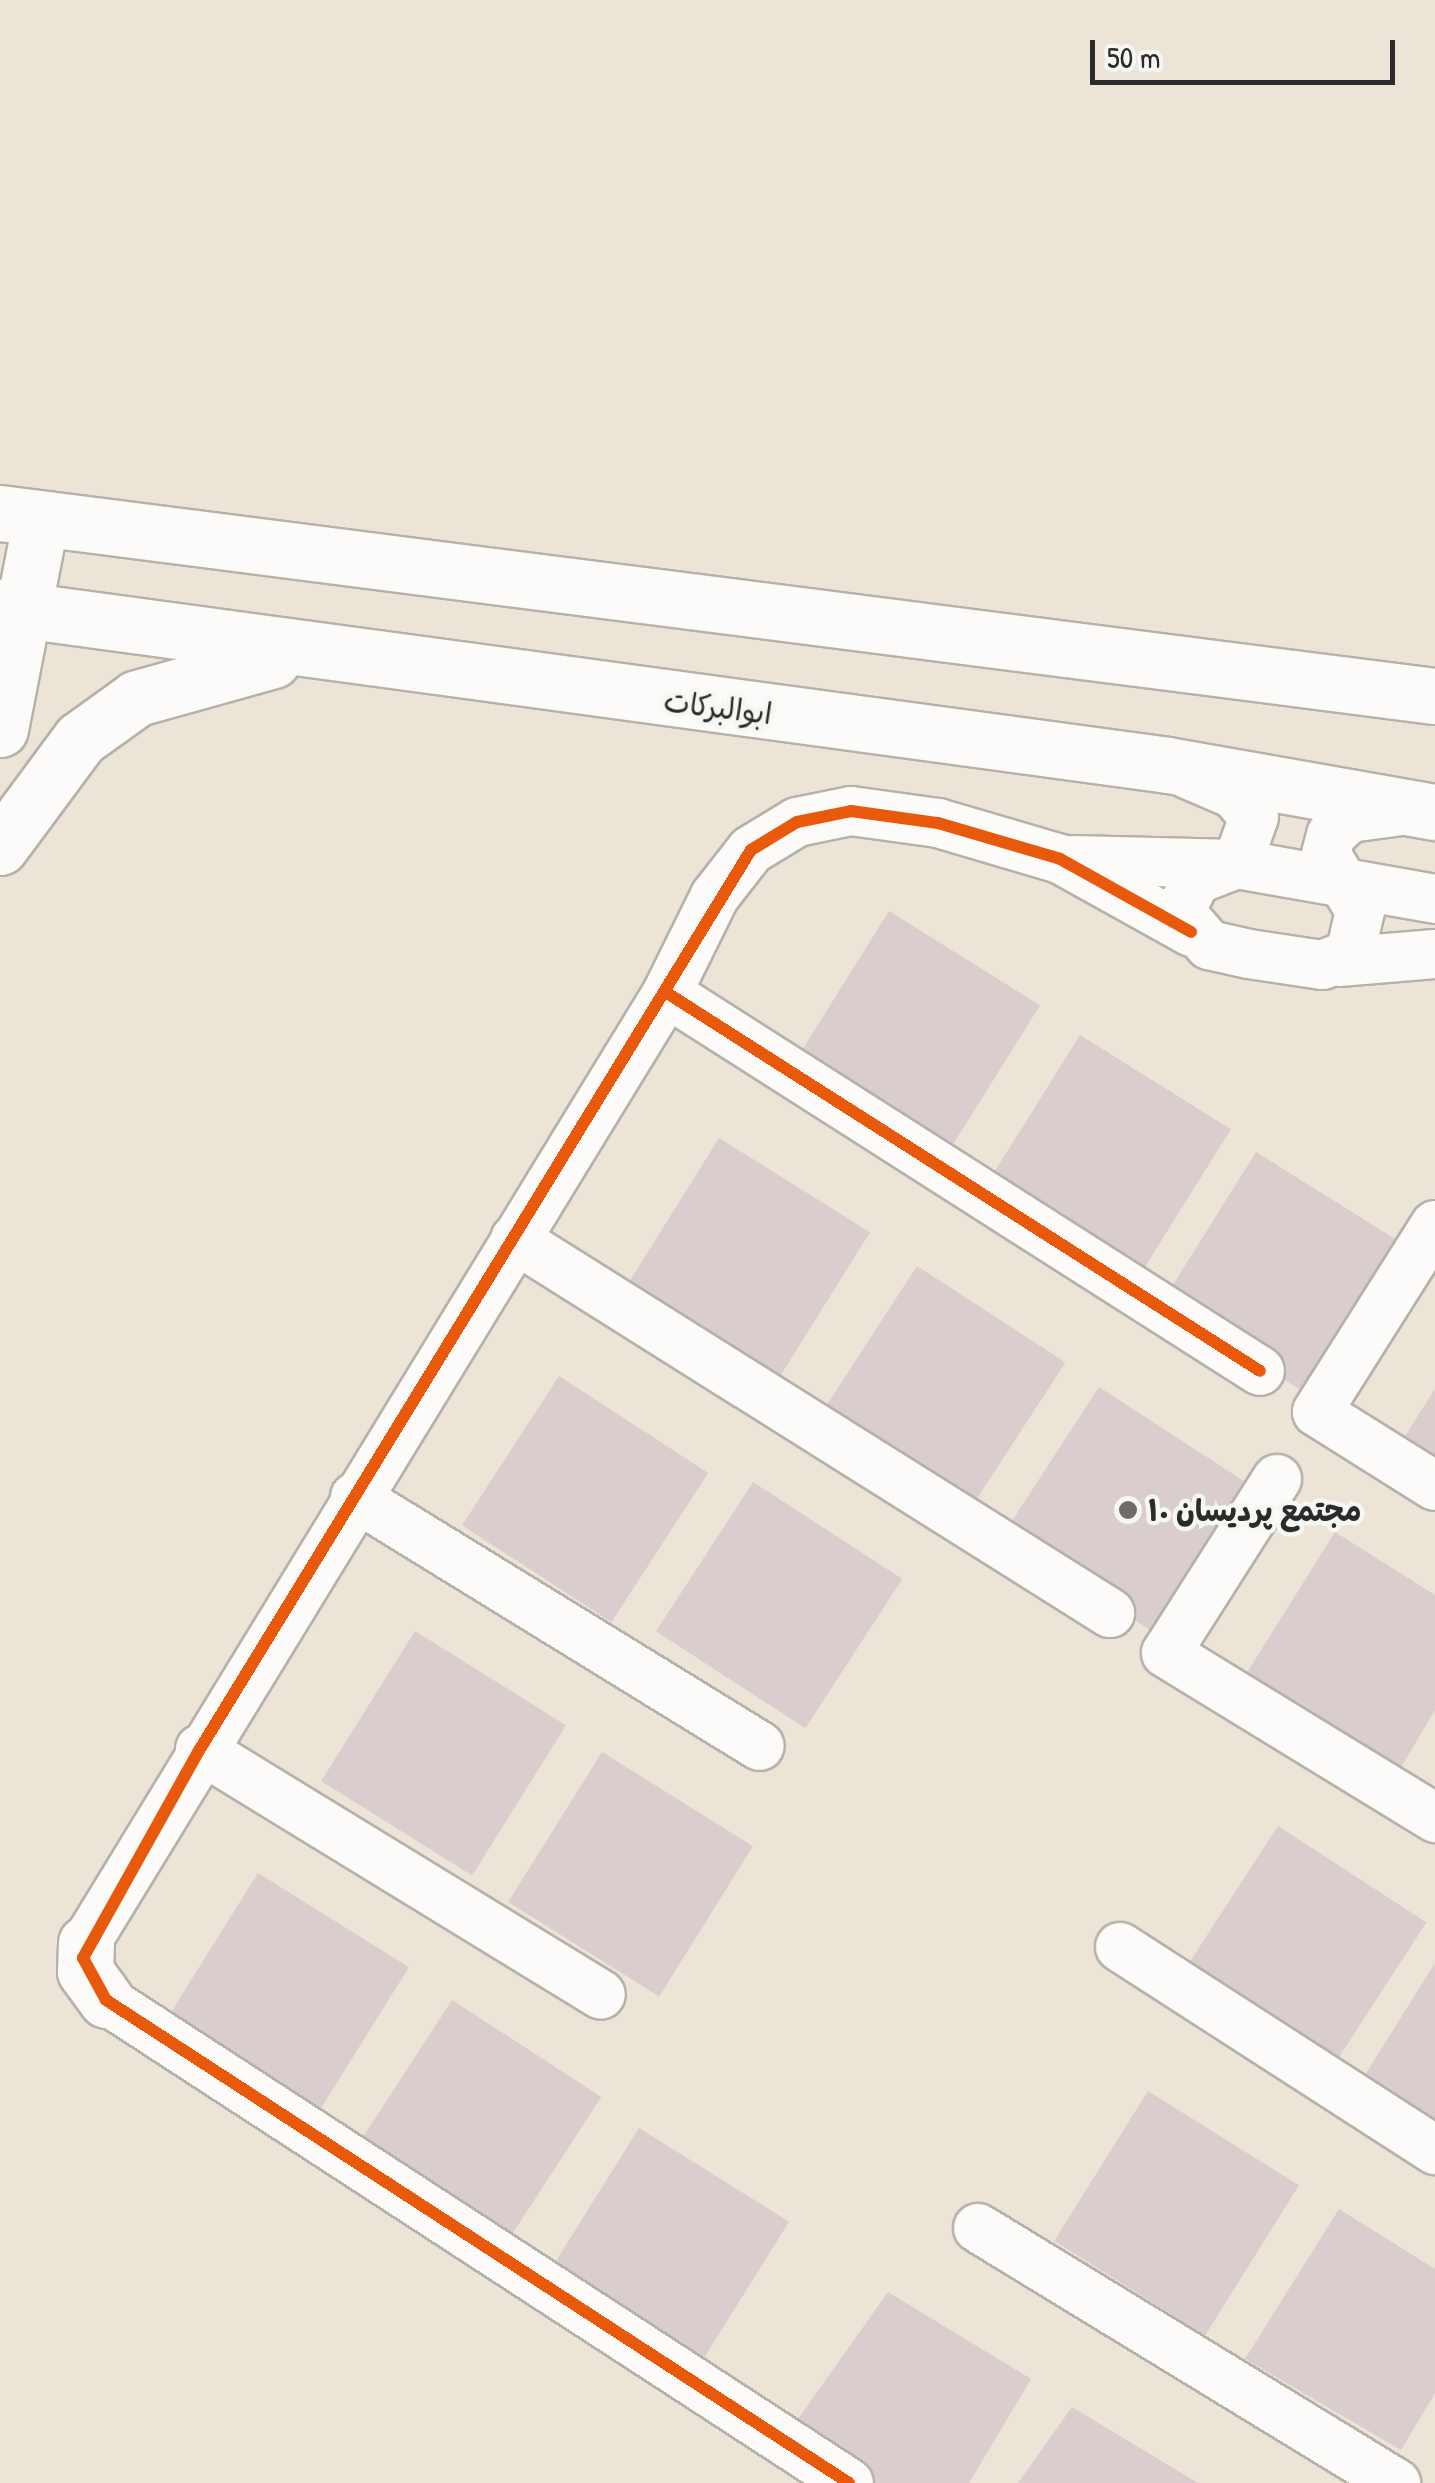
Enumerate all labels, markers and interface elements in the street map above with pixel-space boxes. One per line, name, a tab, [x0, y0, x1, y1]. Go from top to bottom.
scale bar	[1095, 20, 1400, 82]
text: 50 m	[1107, 37, 1160, 77]
street label: ابوالبرکات	[662, 683, 774, 731]
place label: مجتمع پردیسان ۱۰	[1148, 1492, 1362, 1528]
marker: مجتمع پردیسان ۱۰	[1117, 1499, 1139, 1521]

